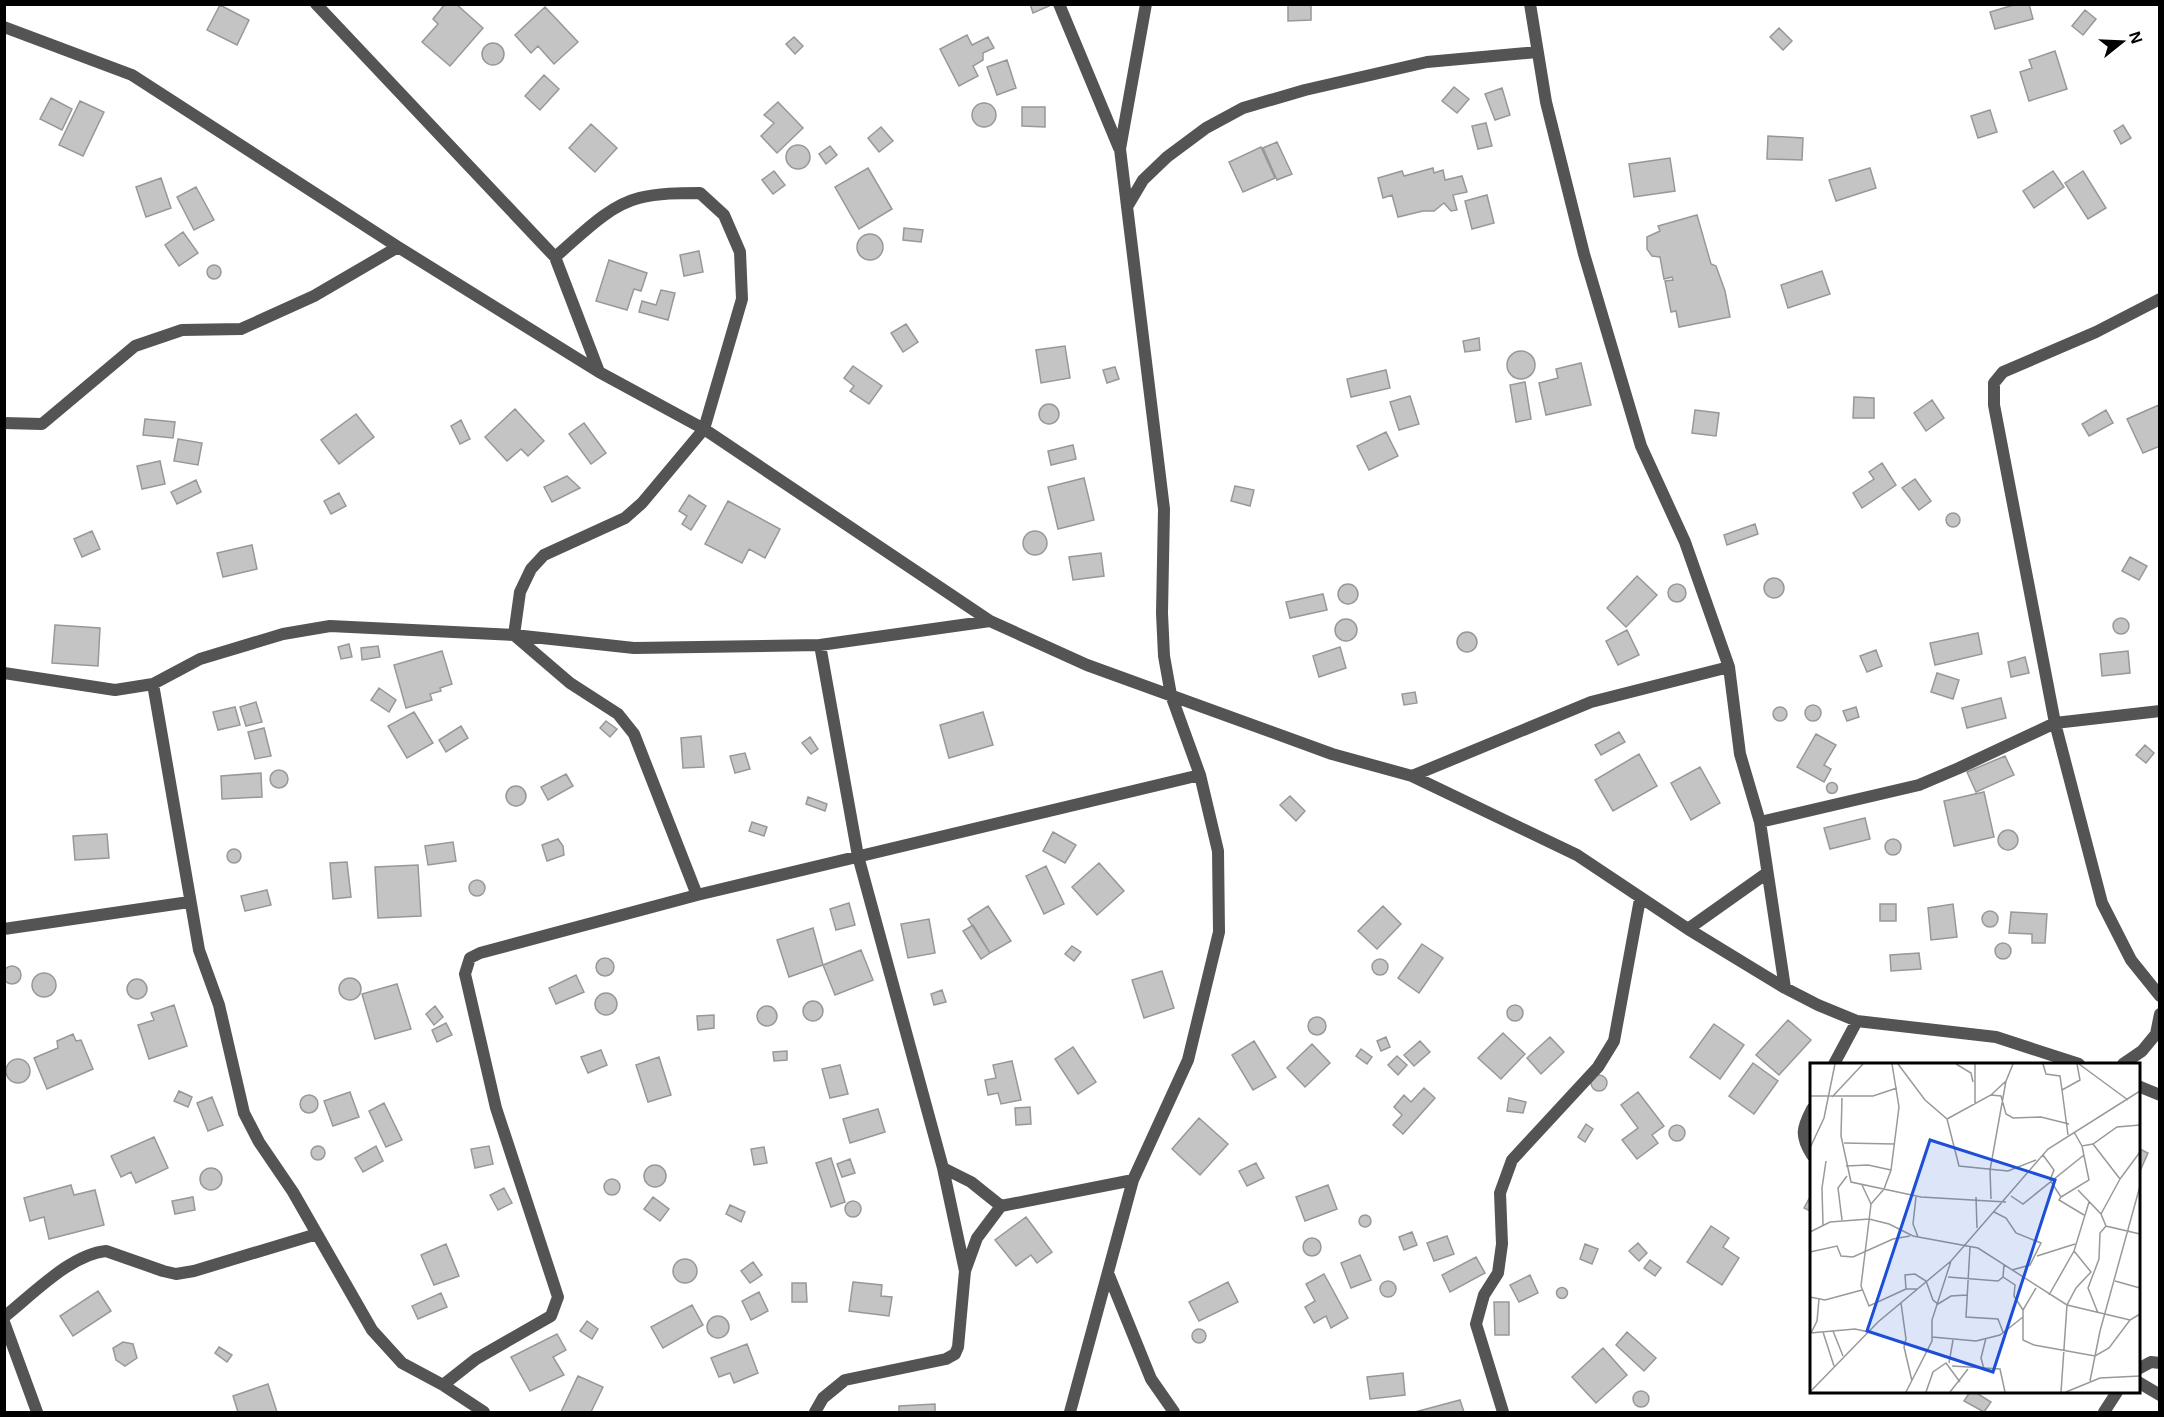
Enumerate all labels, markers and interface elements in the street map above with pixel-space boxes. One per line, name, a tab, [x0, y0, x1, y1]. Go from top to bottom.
north arrow	[2092, 12, 2152, 72]
text: N	[2126, 29, 2146, 46]
inset map	[1810, 1063, 2140, 1393]

